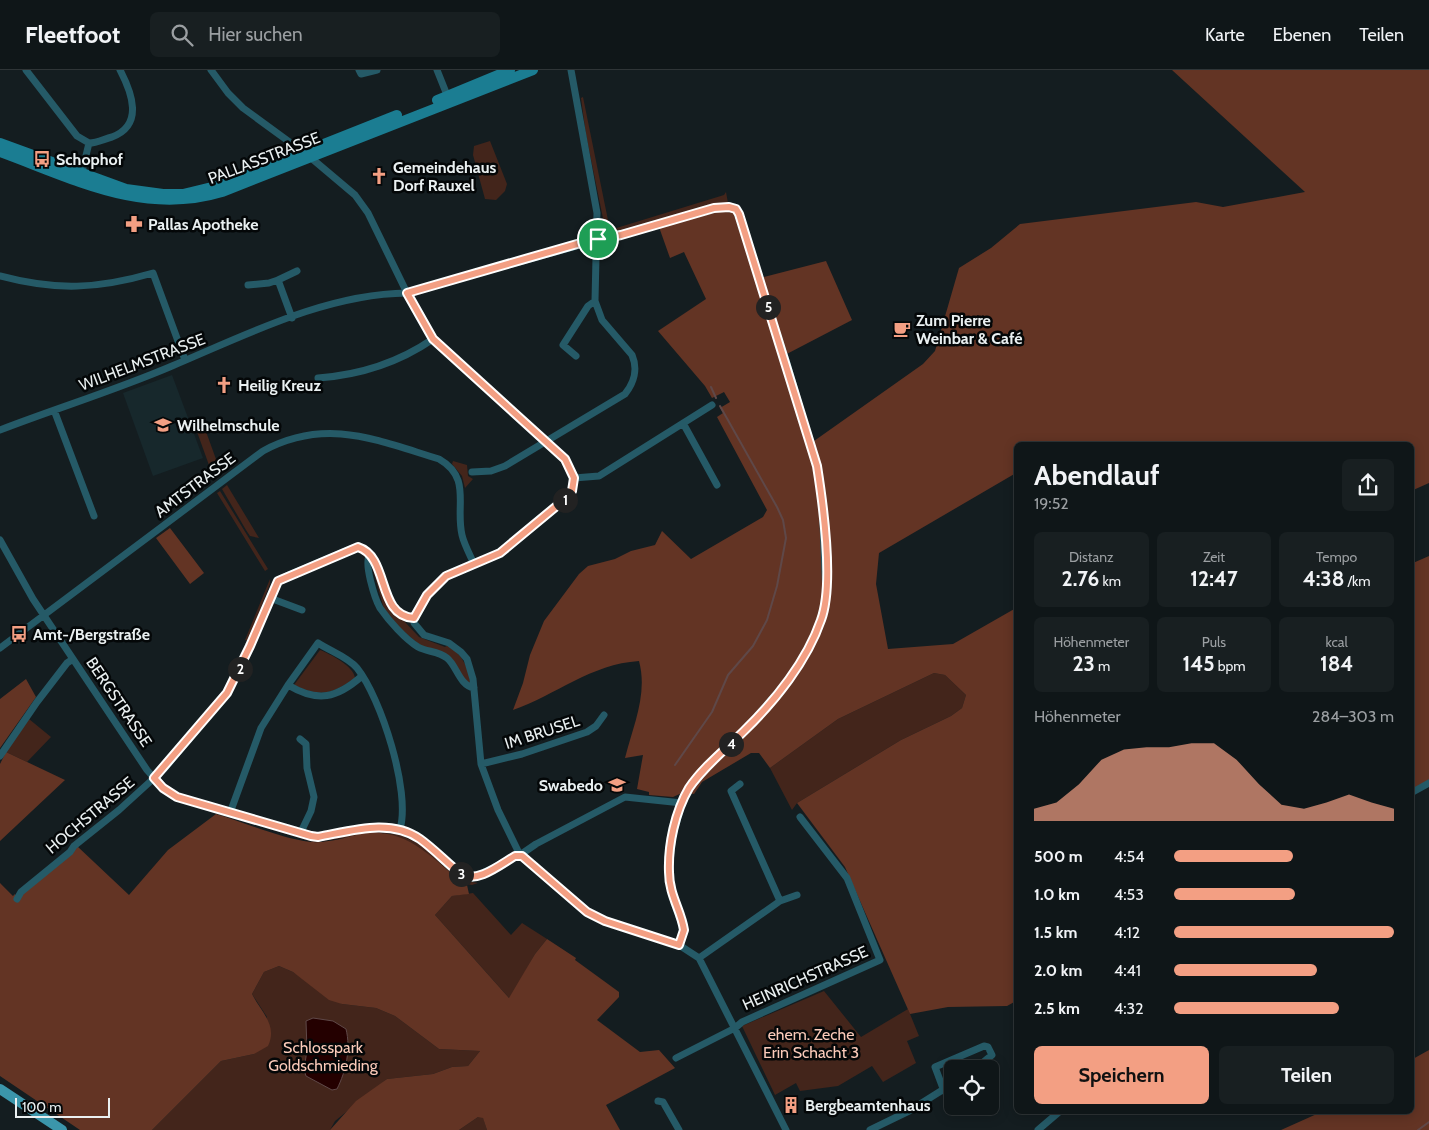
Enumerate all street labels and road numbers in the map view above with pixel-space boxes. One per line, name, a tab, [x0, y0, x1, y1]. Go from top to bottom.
street label: PALLASSTRASSE	[205, 128, 323, 188]
street label: WILHELMSTRASSE	[76, 329, 208, 395]
street label: AMTSTRASSE	[151, 448, 239, 521]
street label: BERGSTRASSE	[82, 654, 156, 750]
street label: IM BRUSEL	[502, 711, 582, 753]
street label: HOCHSTRASSE	[42, 772, 138, 858]
street label: HEINRICHSTRASSE	[739, 942, 871, 1014]

